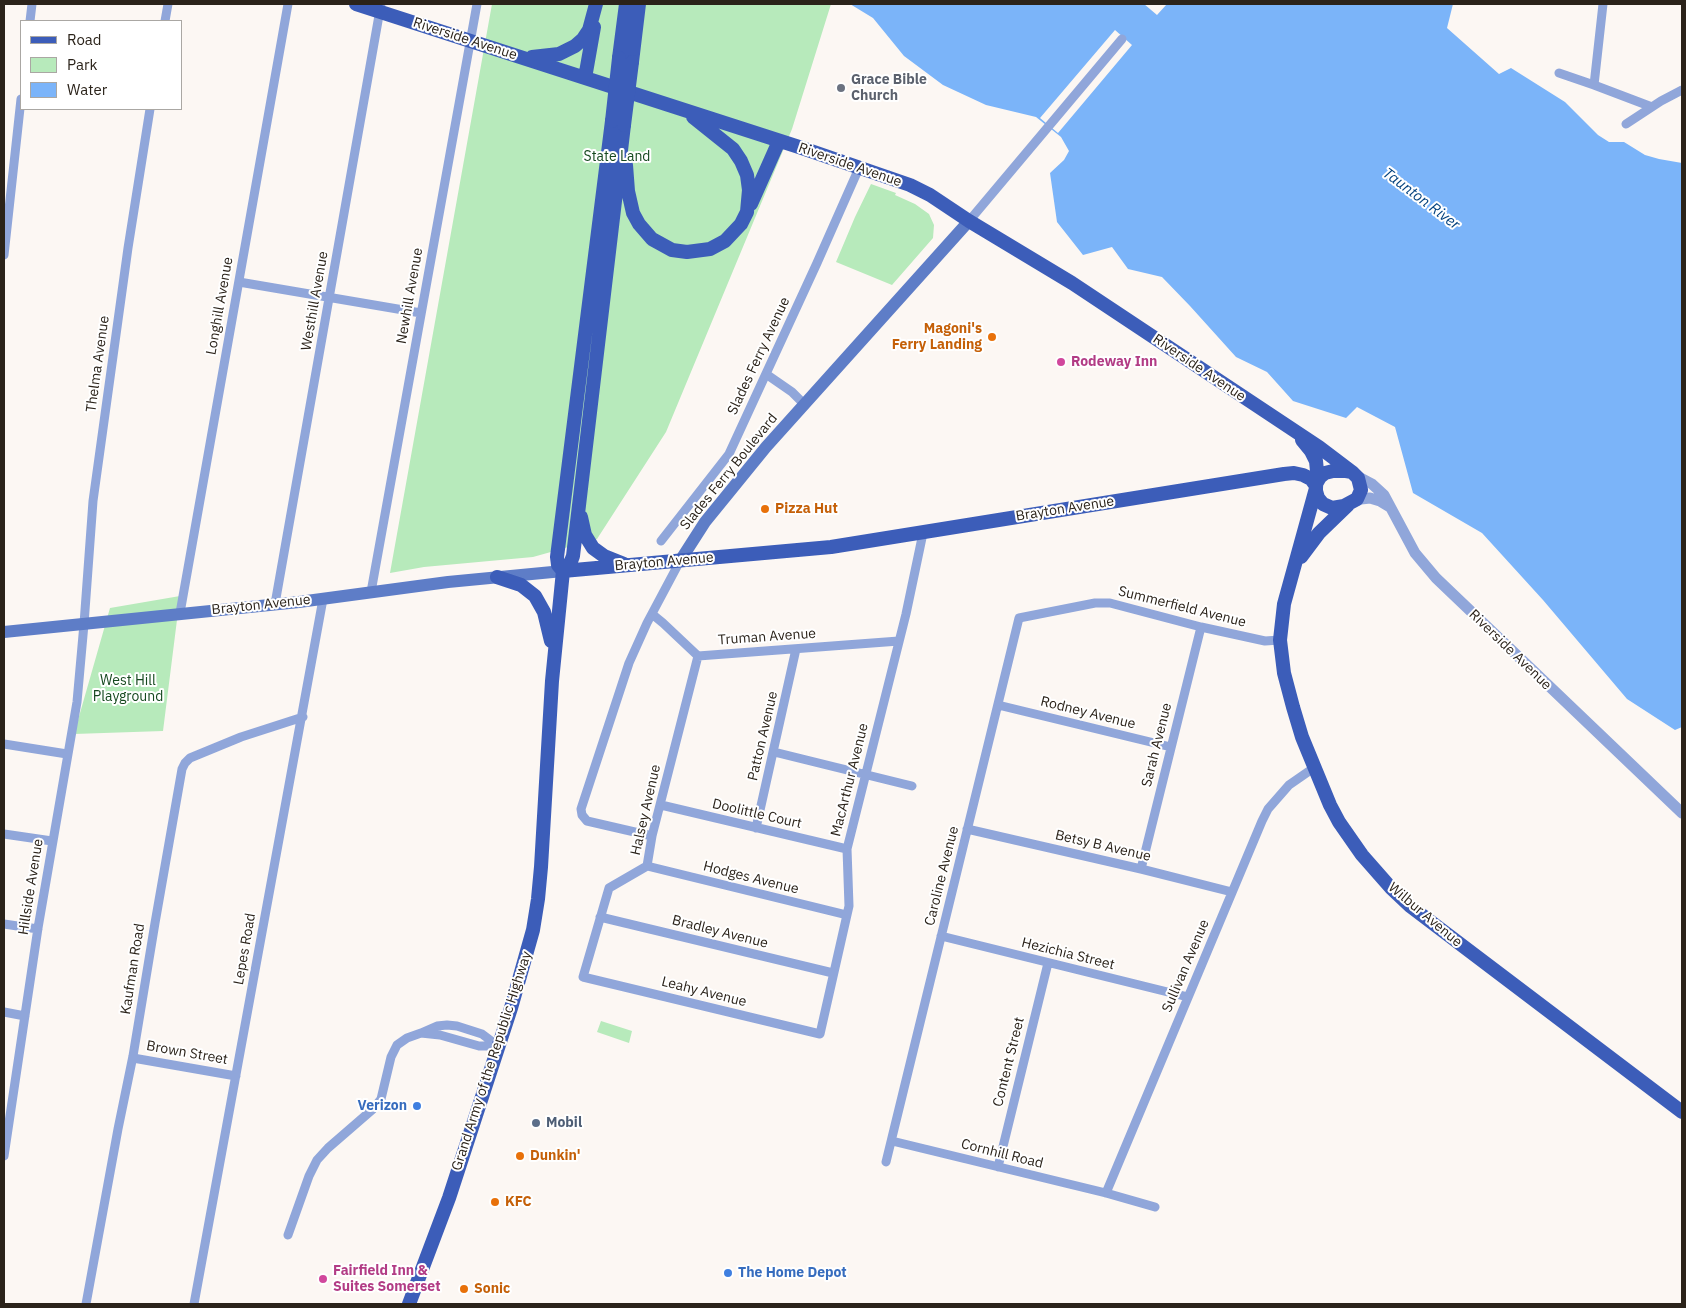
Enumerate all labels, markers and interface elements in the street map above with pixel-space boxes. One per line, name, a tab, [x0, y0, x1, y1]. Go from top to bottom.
street label: Riverside Avenue	[411, 14, 519, 64]
legend	[20, 20, 182, 110]
text: Road	[67, 30, 102, 49]
text: Park	[67, 55, 97, 74]
place label: Grace Bible Church	[851, 72, 927, 104]
text: Water	[67, 80, 107, 99]
marker: Grace Bible Church	[835, 82, 847, 94]
street label: Riverside Avenue	[796, 139, 904, 191]
park label: State Land	[584, 149, 650, 165]
water label: Taunton River	[1379, 164, 1463, 234]
street label: Newhill Avenue	[393, 247, 427, 345]
street label: Westhill Avenue	[298, 250, 332, 352]
street label: Longhill Avenue	[203, 256, 237, 356]
street label: Slades Ferry Avenue	[724, 294, 794, 418]
street label: Thelma Avenue	[83, 315, 113, 413]
place label: Magoni's Ferry Landing	[892, 321, 982, 354]
marker: Magoni's Ferry Landing	[986, 331, 998, 343]
street label: Riverside Avenue	[1149, 331, 1249, 405]
place label: Rodeway Inn	[1071, 354, 1157, 370]
marker: Rodeway Inn	[1055, 356, 1067, 368]
street label: Slades Ferry Boulevard	[677, 410, 781, 534]
street label: Brayton Avenue	[1015, 493, 1115, 525]
place label: Pizza Hut	[775, 501, 838, 517]
marker: Pizza Hut	[759, 503, 771, 515]
street label: Brayton Avenue	[614, 549, 714, 575]
street label: Summerfield Avenue	[1116, 583, 1248, 631]
street label: Brayton Avenue	[211, 591, 311, 619]
street label: Riverside Avenue	[1465, 606, 1555, 694]
street label: Truman Avenue	[717, 625, 817, 649]
park label: West Hill Playground	[93, 673, 163, 706]
street label: Patton Avenue	[745, 690, 781, 782]
street label: Rodney Avenue	[1039, 693, 1137, 733]
street label: Sarah Avenue	[1138, 701, 1176, 789]
street label: MacArthur Avenue	[828, 722, 872, 838]
street label: Halsey Avenue	[627, 763, 665, 857]
street label: Doolittle Court	[711, 796, 803, 832]
street label: Caroline Avenue	[922, 824, 962, 928]
street label: Betsy B Avenue	[1053, 827, 1153, 865]
street label: Hillside Avenue	[15, 838, 47, 936]
street label: Hodges Avenue	[702, 858, 800, 898]
street label: Wilbur Avenue	[1385, 879, 1465, 951]
street label: Lepes Road	[230, 912, 260, 986]
street label: Bradley Avenue	[670, 912, 770, 952]
street label: Sullivan Avenue	[1159, 917, 1213, 1015]
street label: Kaufman Road	[118, 922, 148, 1016]
street label: Hezichia Street	[1020, 934, 1116, 974]
street label: Grand Army of the Republic Highway	[449, 949, 535, 1173]
street label: Leahy Avenue	[660, 973, 748, 1011]
street label: Content Street	[990, 1016, 1028, 1108]
street label: Brown Street	[145, 1038, 229, 1068]
place label: Verizon	[358, 1098, 407, 1114]
marker: Verizon	[411, 1100, 423, 1112]
place label: Mobil	[546, 1115, 582, 1131]
marker: Mobil	[530, 1117, 542, 1129]
street label: Cornhill Road	[959, 1136, 1045, 1172]
place label: Dunkin'	[530, 1148, 580, 1164]
marker: Dunkin'	[514, 1150, 526, 1162]
place label: KFC	[505, 1194, 532, 1210]
marker: KFC	[489, 1196, 501, 1208]
place label: Fairfield Inn & Suites Somerset	[333, 1263, 441, 1295]
place label: The Home Depot	[738, 1265, 847, 1281]
marker: The Home Depot	[722, 1267, 734, 1279]
marker: Fairfield Inn & Suites Somerset	[317, 1273, 329, 1285]
place label: Sonic	[474, 1281, 510, 1297]
marker: Sonic	[458, 1283, 470, 1295]

